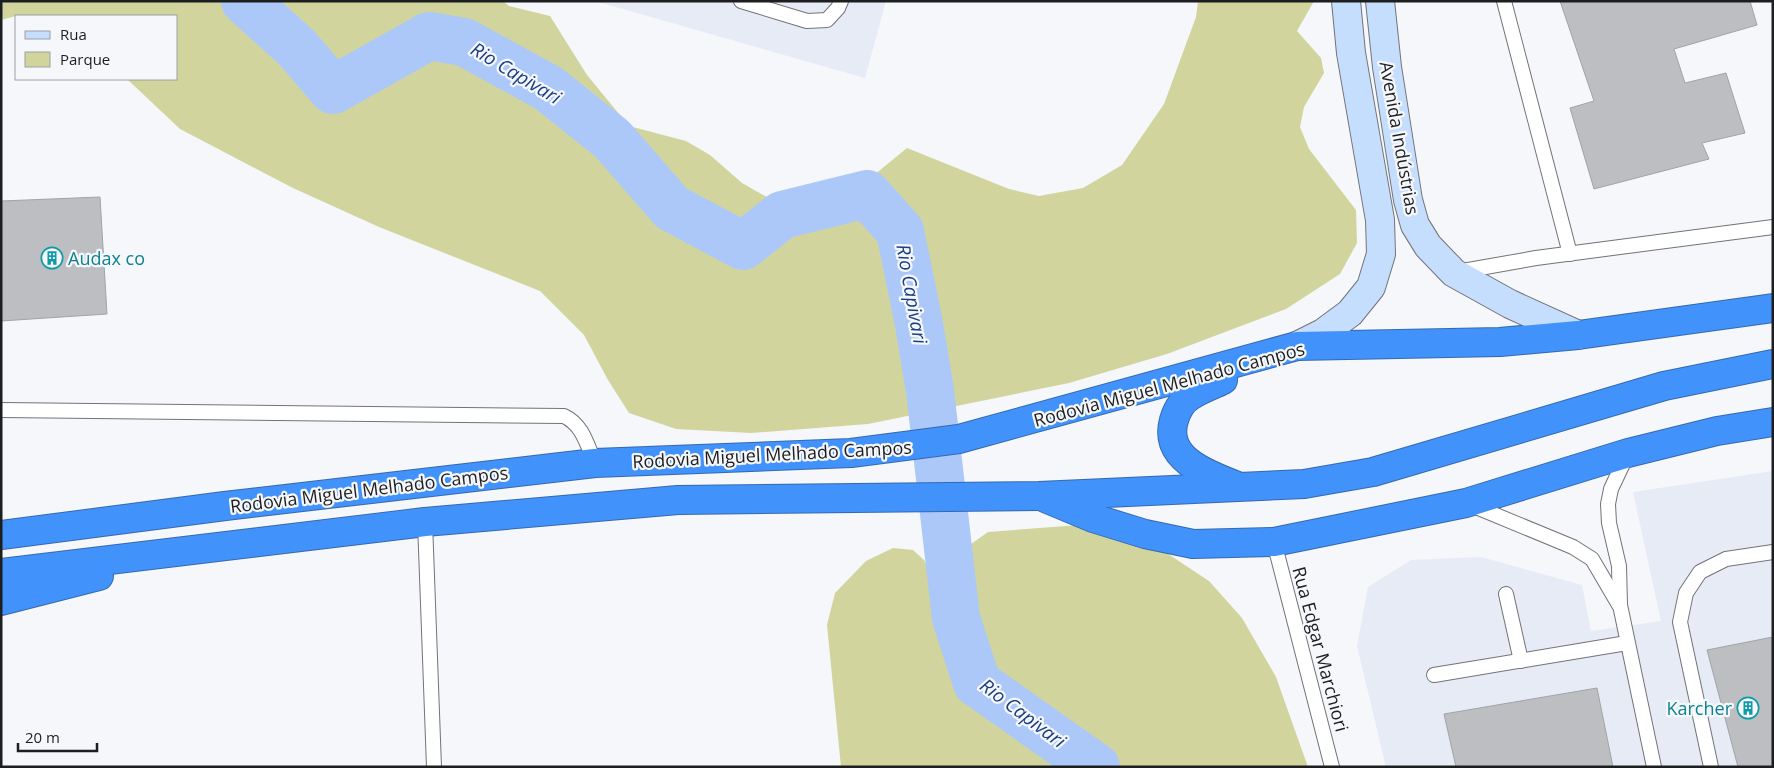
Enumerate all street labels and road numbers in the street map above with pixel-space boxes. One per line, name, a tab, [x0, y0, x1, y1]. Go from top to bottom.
street label: Avenida Indústrias	[1375, 59, 1425, 217]
street label: Rodovia Miguel Melhado Campos	[1031, 336, 1307, 432]
street label: Rodovia Miguel Melhado Campos	[632, 435, 912, 473]
street label: Rodovia Miguel Melhado Campos	[229, 460, 509, 518]
street label: Rua Edgar Marchiori	[1287, 564, 1355, 734]

